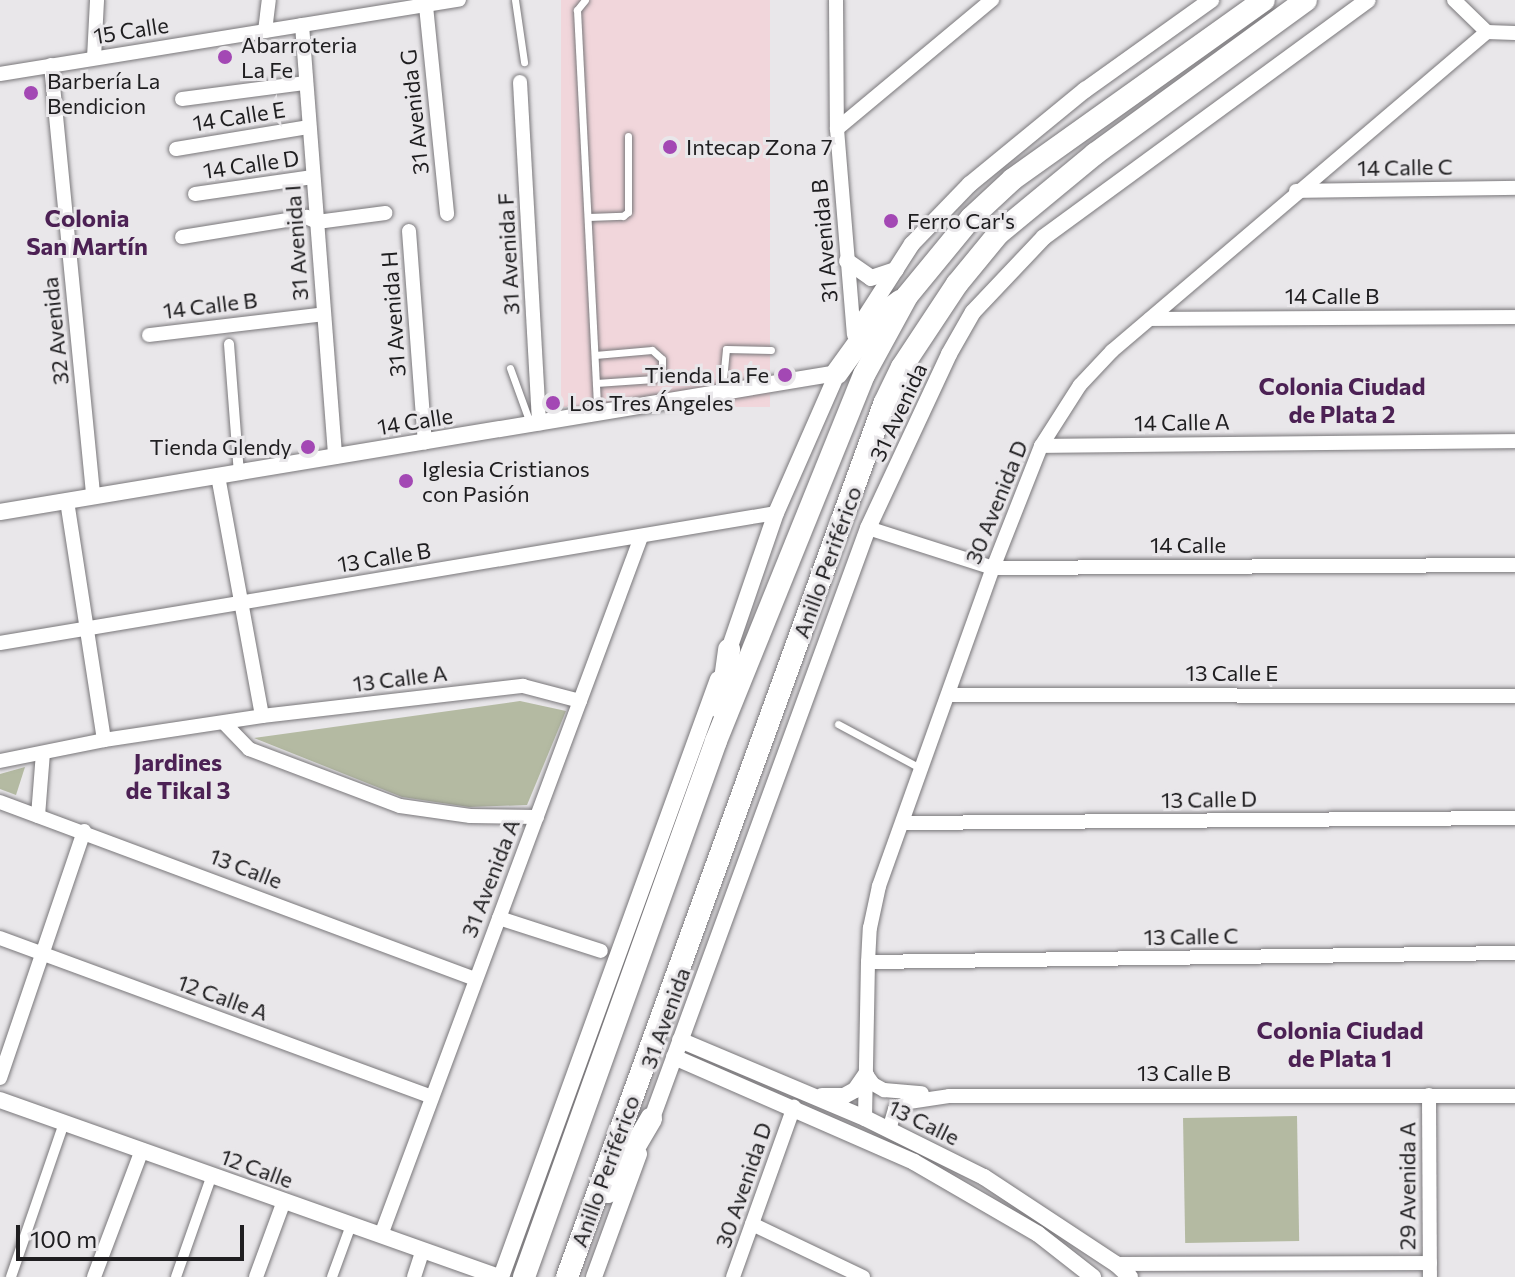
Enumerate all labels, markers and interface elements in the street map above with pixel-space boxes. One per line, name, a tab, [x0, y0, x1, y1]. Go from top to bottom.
street label: 15 Calle	[92, 11, 170, 49]
place label: Abarroteria La Fe	[241, 31, 357, 82]
marker: Abarroteria La Fe	[216, 48, 234, 66]
street label: 31 Avenida G	[394, 48, 434, 176]
place label: Barbería La Bendicion	[47, 67, 160, 118]
marker: Barbería La Bendicion	[22, 84, 40, 102]
street label: 14 Calle E	[191, 96, 287, 136]
place label: Intecap Zona 7	[686, 134, 833, 160]
marker: Intecap Zona 7	[661, 138, 679, 156]
street label: 14 Calle D	[201, 144, 301, 184]
street label: 14 Calle C	[1357, 153, 1453, 181]
street label: 31 Avenida B	[805, 178, 843, 304]
street label: 31 Avenida I	[279, 184, 313, 302]
street label: 31 Avenida F	[492, 192, 524, 316]
district label: Colonia San Martín	[26, 204, 148, 260]
place label: Ferro Car's	[907, 208, 1015, 234]
marker: Ferro Car's	[882, 212, 900, 230]
street label: 31 Avenida H	[375, 250, 411, 378]
street label: 32 Avenida	[36, 276, 74, 386]
street label: 14 Calle B	[1285, 283, 1379, 309]
street label: 14 Calle B	[161, 286, 259, 324]
street label: 31 Avenida	[864, 359, 932, 465]
place label: Tienda La Fe	[645, 362, 769, 388]
marker: Tienda La Fe	[776, 366, 794, 384]
district label: Colonia Ciudad de Plata 2	[1259, 372, 1425, 428]
place label: Los Tres Ángeles	[569, 390, 734, 416]
marker: Los Tres Ángeles	[544, 394, 562, 412]
street label: 14 Calle	[375, 402, 455, 440]
street label: 14 Calle A	[1134, 408, 1230, 436]
place label: Tienda Glendy	[150, 434, 292, 460]
street label: 30 Avenida D	[959, 436, 1033, 568]
marker: Tienda Glendy	[299, 438, 317, 456]
place label: Iglesia Cristianos con Pasión	[422, 455, 590, 506]
marker: Iglesia Cristianos con Pasión	[397, 472, 415, 490]
street label: Anillo Periférico	[787, 482, 867, 642]
street label: 14 Calle	[1150, 532, 1226, 558]
street label: 13 Calle B	[336, 537, 432, 577]
street label: 13 Calle A	[351, 659, 449, 697]
street label: 13 Calle E	[1186, 660, 1278, 686]
district label: Jardines de Tikal 3	[126, 748, 230, 804]
street label: 13 Calle D	[1161, 785, 1257, 813]
street label: 31 Avenida A	[455, 815, 525, 941]
street label: 13 Calle	[206, 842, 286, 894]
street label: 13 Calle C	[1143, 922, 1239, 950]
street label: 31 Avenida	[635, 964, 695, 1072]
street label: 12 Calle A	[174, 968, 272, 1026]
district label: Colonia Ciudad de Plata 1	[1257, 1016, 1423, 1072]
street label: 13 Calle B	[1137, 1060, 1231, 1086]
street label: Anillo Periférico	[565, 1091, 645, 1251]
street label: 13 Calle	[884, 1094, 964, 1150]
street label: 30 Avenida D	[709, 1119, 777, 1251]
street label: 29 Avenida A	[1394, 1122, 1420, 1250]
street label: 12 Calle	[217, 1143, 297, 1193]
scale bar	[20, 1209, 248, 1259]
text: 100 m	[30, 1224, 97, 1253]

